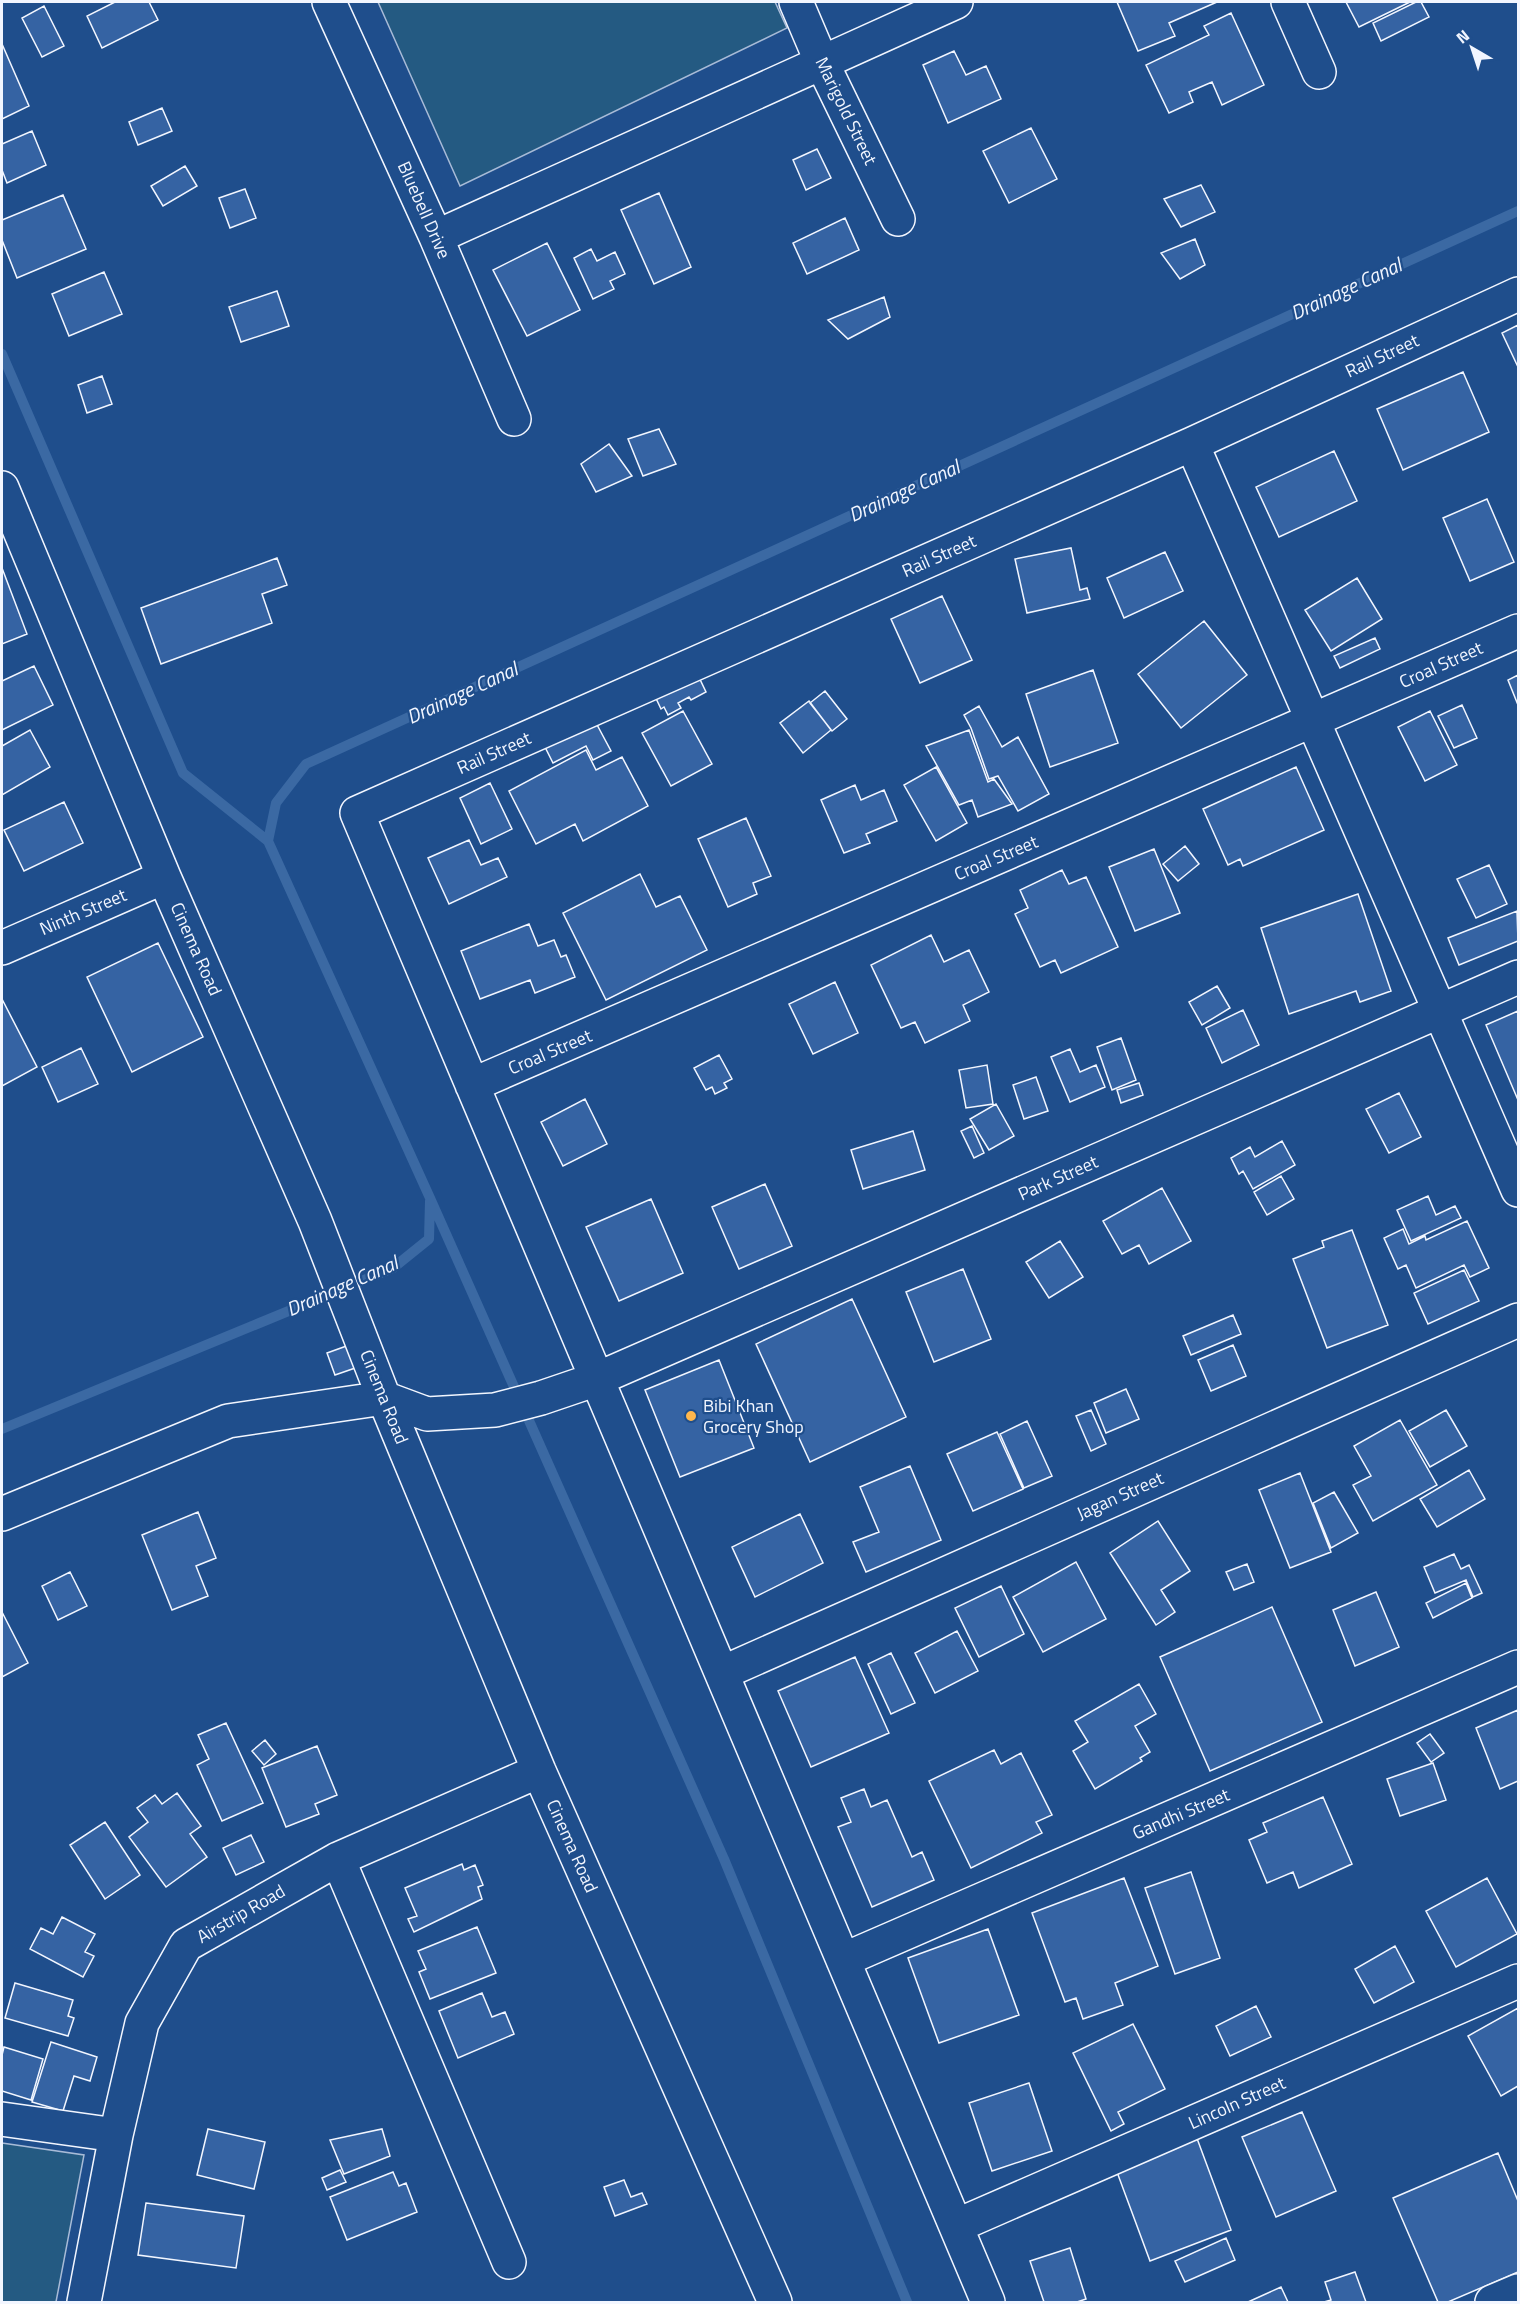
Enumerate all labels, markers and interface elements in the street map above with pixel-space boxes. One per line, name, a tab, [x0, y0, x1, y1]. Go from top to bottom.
north arrow	[1442, 18, 1502, 78]
text: N	[1451, 24, 1474, 49]
street label: Marigold Street	[809, 52, 885, 170]
street label: Bluebell Drive	[391, 157, 458, 263]
water label: Drainage Canal	[1285, 248, 1409, 328]
street label: Rail Street	[1340, 326, 1424, 384]
water label: Drainage Canal	[843, 450, 967, 530]
street label: Rail Street	[897, 527, 981, 584]
street label: Croal Street	[1395, 634, 1487, 695]
water label: Drainage Canal	[401, 652, 525, 732]
street label: Rail Street	[452, 724, 536, 781]
street label: Croal Street	[950, 827, 1043, 887]
street label: Ninth Street	[35, 881, 131, 942]
street label: Cinema Road	[164, 898, 229, 1000]
street label: Croal Street	[504, 1021, 597, 1081]
street label: Park Street	[1014, 1148, 1103, 1207]
water label: Drainage Canal	[281, 1246, 405, 1324]
street label: Cinema Road	[353, 1346, 416, 1448]
place label: Bibi Khan Grocery Shop	[703, 1392, 804, 1440]
marker: Bibi Khan Grocery Shop	[684, 1409, 698, 1423]
street label: Jagan Street	[1072, 1464, 1168, 1527]
street label: Gandhi Street	[1128, 1781, 1234, 1846]
street label: Cinema Road	[540, 1795, 605, 1897]
street label: Airstrip Road	[191, 1877, 290, 1950]
street label: Lincoln Street	[1184, 2069, 1290, 2136]

